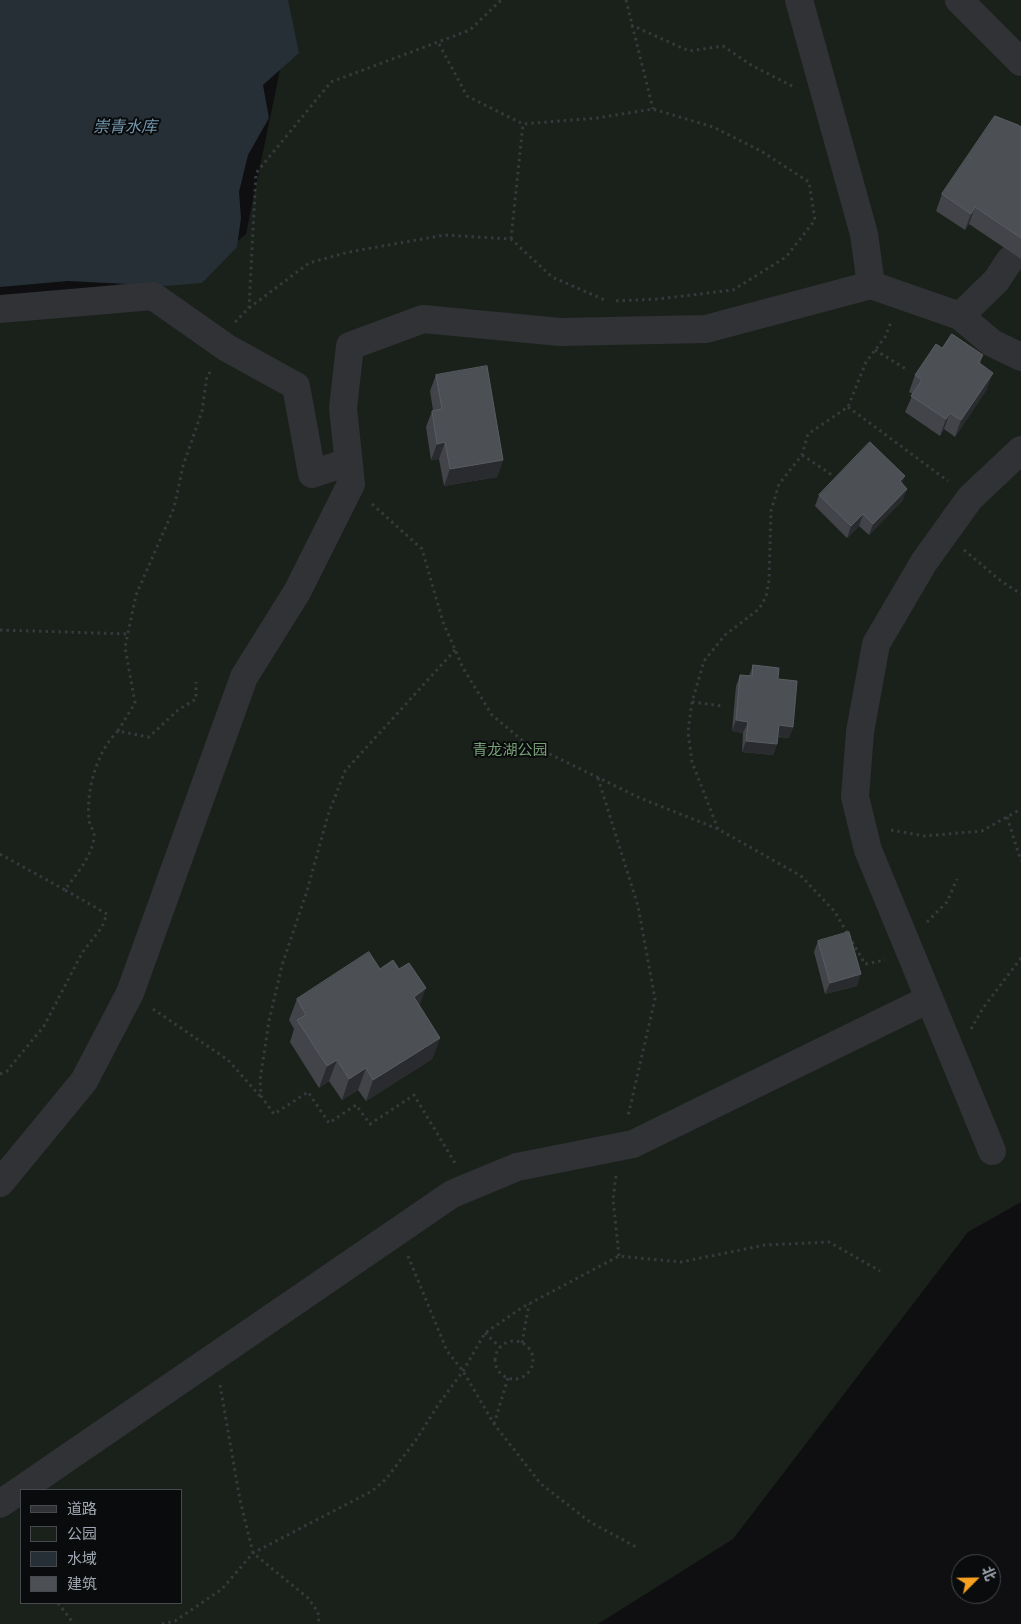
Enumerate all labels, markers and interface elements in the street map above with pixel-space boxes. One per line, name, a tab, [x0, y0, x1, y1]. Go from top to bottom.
water label: 崇青水库	[93, 118, 157, 138]
park label: 青龙湖公园	[473, 742, 547, 760]
legend	[20, 1489, 182, 1604]
text: 道路	[67, 1498, 97, 1519]
text: 公园	[67, 1523, 97, 1544]
text: 水域	[67, 1548, 97, 1569]
north arrow	[951, 1554, 1001, 1604]
text: 北	[977, 1563, 1001, 1584]
text: 建筑	[67, 1573, 97, 1594]

